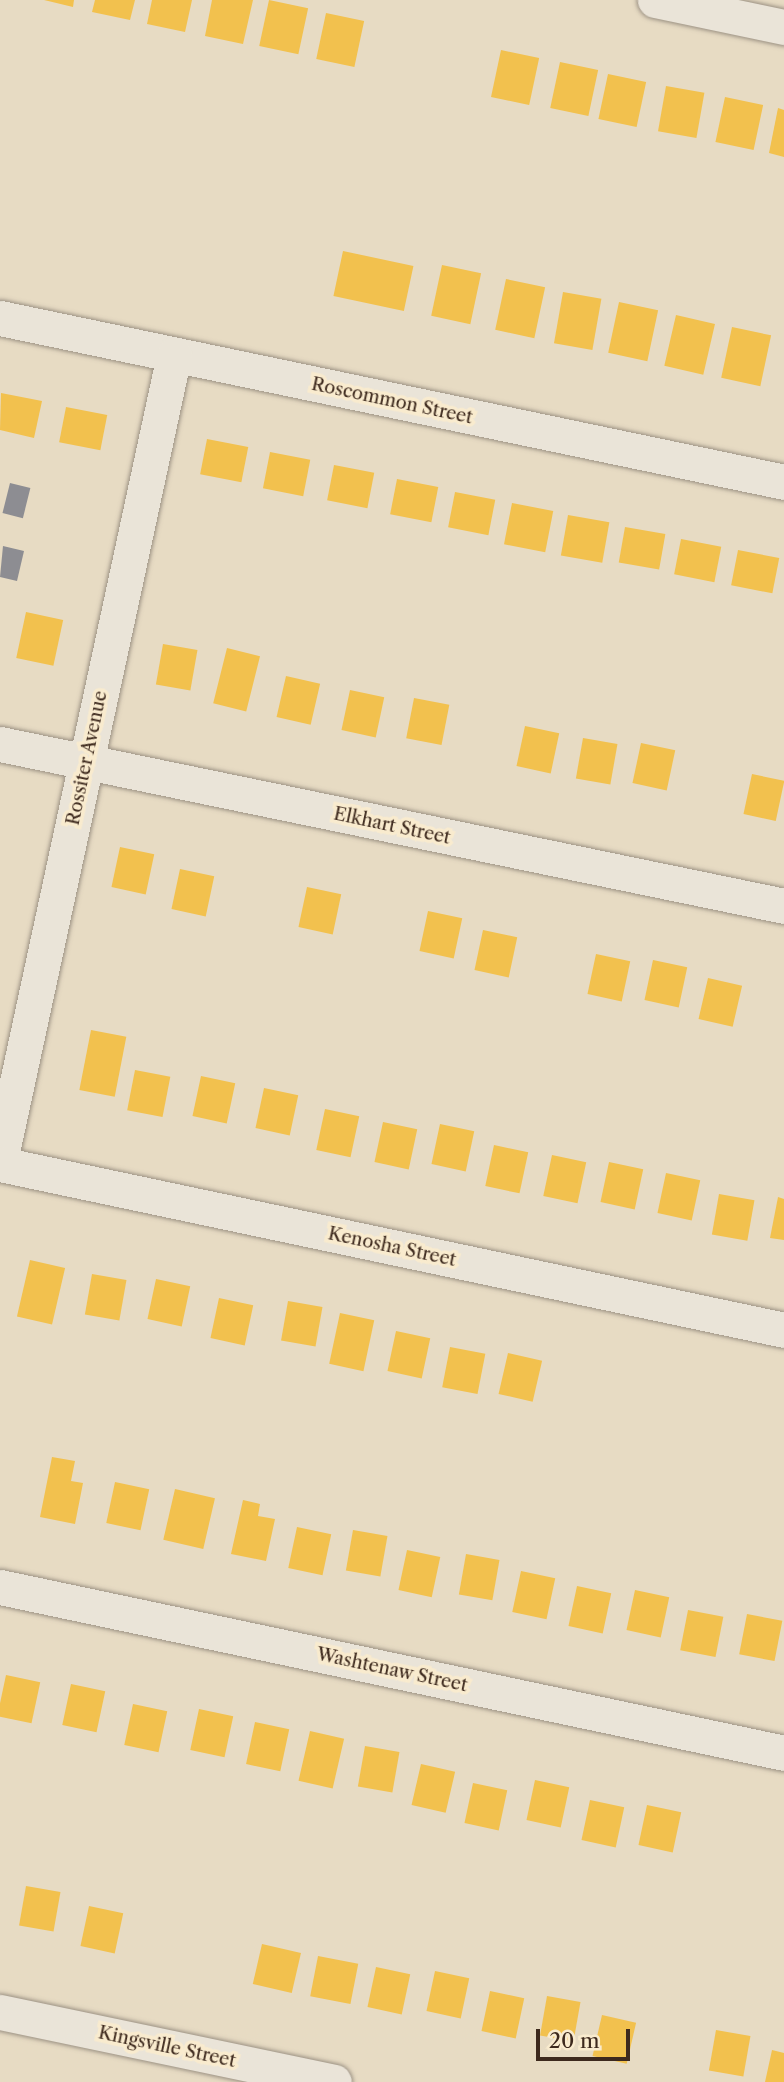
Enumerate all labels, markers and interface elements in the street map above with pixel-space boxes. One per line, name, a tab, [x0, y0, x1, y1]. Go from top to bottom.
street label: Roscommon Street	[310, 373, 474, 429]
street label: Rossiter Avenue	[62, 688, 112, 828]
street label: Elkhart Street	[332, 803, 452, 849]
street label: Kenosha Street	[326, 1223, 458, 1271]
street label: Washtenaw Street	[314, 1643, 470, 1697]
scale bar	[539, 2016, 634, 2060]
street label: Kingsville Street	[96, 2022, 238, 2072]
text: 20 m	[549, 2028, 600, 2053]

